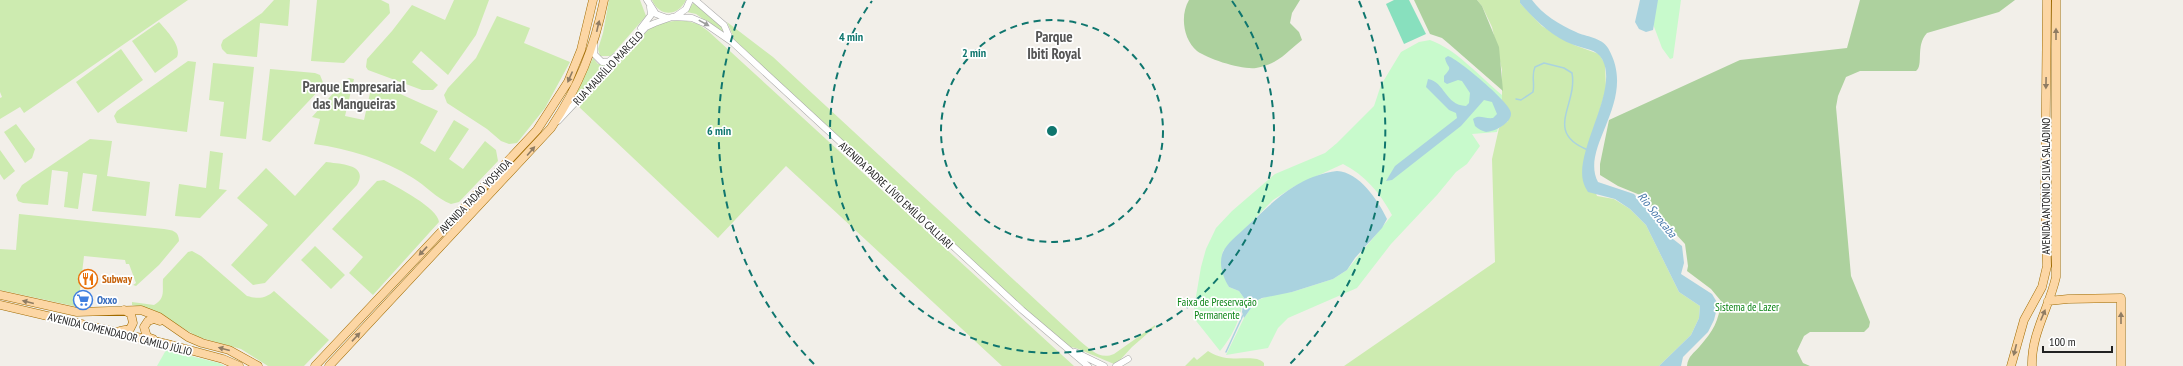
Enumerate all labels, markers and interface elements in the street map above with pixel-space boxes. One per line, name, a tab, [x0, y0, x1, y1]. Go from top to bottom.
one-way arrow	[596, 19, 602, 32]
one-way arrow	[698, 20, 710, 27]
district label: Parque Ibiti Royal	[1027, 27, 1081, 63]
one-way arrow	[2053, 27, 2059, 40]
street label: RUA MAURÍLIO MARCELO	[570, 28, 646, 108]
text: 4 min	[839, 29, 863, 44]
text: 2 min	[962, 45, 986, 60]
one-way arrow	[566, 72, 572, 84]
district label: Parque Empresarial das Mangueiras	[302, 77, 406, 113]
one-way arrow	[2043, 77, 2049, 90]
street label: AVENIDA ANTONIO SILVA SALADINO	[2039, 118, 2053, 254]
text: 6 min	[707, 123, 731, 138]
centre of rings	[1045, 124, 1059, 138]
street label: AVENIDA PADRE LÍVIO EMÍLIO CALLIARI	[836, 138, 956, 252]
one-way arrow	[526, 146, 535, 156]
street label: AVENIDA TADAO YOSHIDA	[436, 155, 515, 236]
water label: Rio Sorocaba	[1635, 189, 1681, 241]
one-way arrow	[419, 246, 428, 256]
restaurant icon: Subway	[77, 268, 99, 290]
place label: Subway	[102, 272, 133, 286]
supermarket icon: Oxxo	[72, 289, 94, 311]
place label: Oxxo	[97, 293, 117, 307]
park label: Faixa de Preservação Permanente	[1177, 295, 1257, 322]
one-way arrow	[22, 298, 34, 304]
park label: Sistema de Lazer	[1715, 300, 1779, 314]
one-way arrow	[2040, 308, 2046, 320]
street label: AVENIDA COMENDADOR CAMILO JÚLIO	[47, 309, 193, 359]
one-way arrow	[2118, 311, 2124, 324]
scale bar	[2043, 328, 2112, 354]
one-way arrow	[351, 332, 360, 343]
text: 100 m	[2049, 334, 2076, 349]
one-way arrow	[218, 345, 230, 351]
one-way arrow	[2012, 345, 2018, 357]

